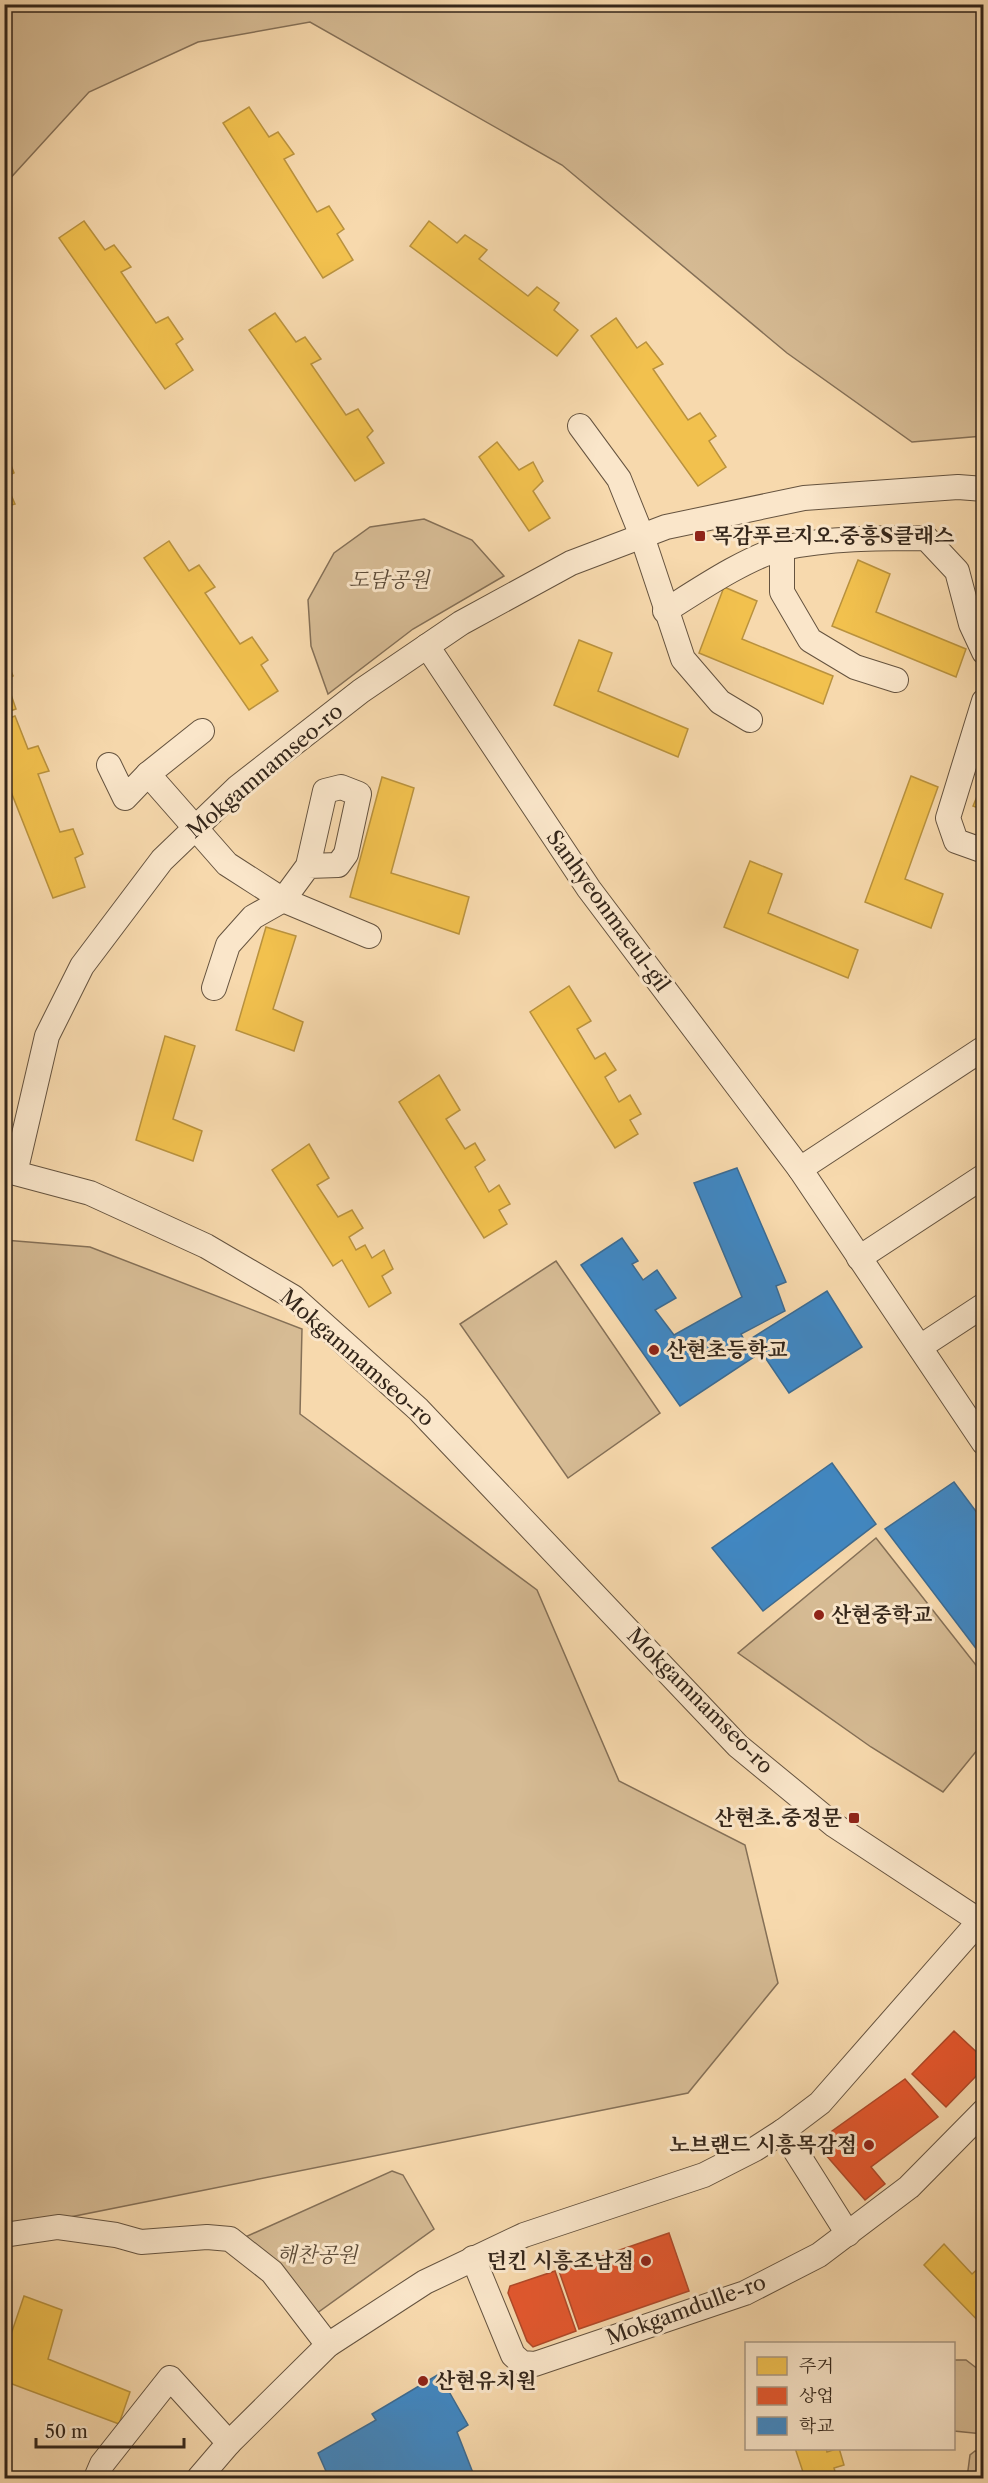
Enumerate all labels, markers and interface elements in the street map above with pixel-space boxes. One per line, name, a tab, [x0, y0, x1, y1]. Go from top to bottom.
place label: 목감푸르지오.중흥S클래스	[712, 523, 954, 548]
marker: 목감푸르지오.중흥S클래스	[693, 529, 707, 543]
park label: 도담공원	[348, 567, 431, 592]
street label: Mokgamnamseo-ro	[182, 698, 348, 843]
street label: Sanhyeonmaeul-gil	[542, 825, 675, 996]
street label: Mokgamnamseo-ro	[275, 1284, 439, 1431]
place label: 산현초등학교	[666, 1337, 788, 1362]
marker: 산현초등학교	[647, 1343, 661, 1357]
place label: 산현중학교	[831, 1602, 932, 1627]
marker: 산현중학교	[812, 1608, 826, 1622]
street label: Mokgamnamseo-ro	[622, 1623, 778, 1779]
place label: 산현초.중정문	[714, 1805, 842, 1830]
marker: 산현초.중정문	[847, 1811, 861, 1825]
place label: 노브랜드 시흥목감점	[669, 2132, 857, 2157]
marker: 노브랜드 시흥목감점	[862, 2138, 876, 2152]
park label: 해찬공원	[276, 2242, 359, 2267]
place label: 던킨 시흥조남점	[487, 2248, 634, 2273]
marker: 던킨 시흥조남점	[639, 2254, 653, 2268]
street label: Mokgamdulle-ro	[603, 2269, 769, 2350]
legend	[745, 2342, 955, 2450]
text: 주거	[799, 2355, 834, 2377]
place label: 산현유치원	[435, 2368, 536, 2393]
marker: 산현유치원	[416, 2374, 430, 2388]
text: 상업	[799, 2385, 834, 2407]
scale bar	[36, 2411, 184, 2449]
text: 학교	[799, 2415, 834, 2437]
text: 50 m	[45, 2421, 88, 2443]

